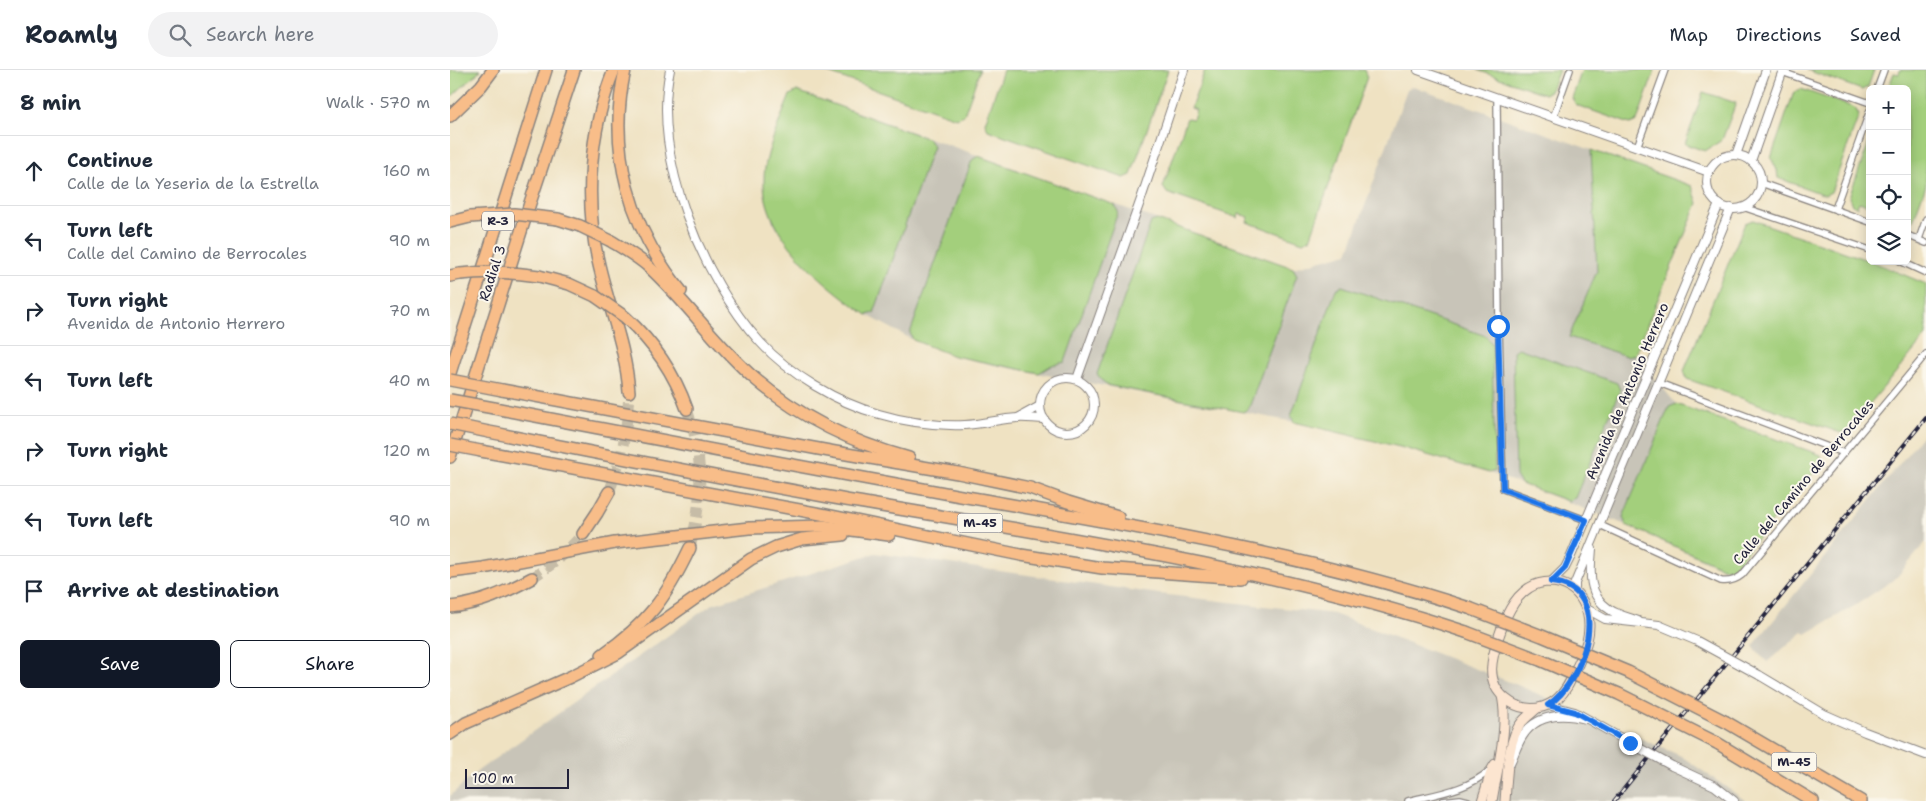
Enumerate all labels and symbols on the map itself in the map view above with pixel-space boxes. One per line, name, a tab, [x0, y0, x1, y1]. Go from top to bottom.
road number: R-3	[482, 212, 514, 230]
street label: Radial 3	[474, 243, 510, 303]
street label: Avenida de Antonio Herrero	[1581, 300, 1673, 482]
route start	[1487, 315, 1510, 338]
street label: Calle del Camino de Berrocales	[1729, 396, 1877, 568]
road number: M-45	[958, 513, 1002, 532]
route end	[1619, 732, 1642, 755]
road number: M-45	[1772, 752, 1816, 772]
scale bar	[465, 766, 569, 789]

